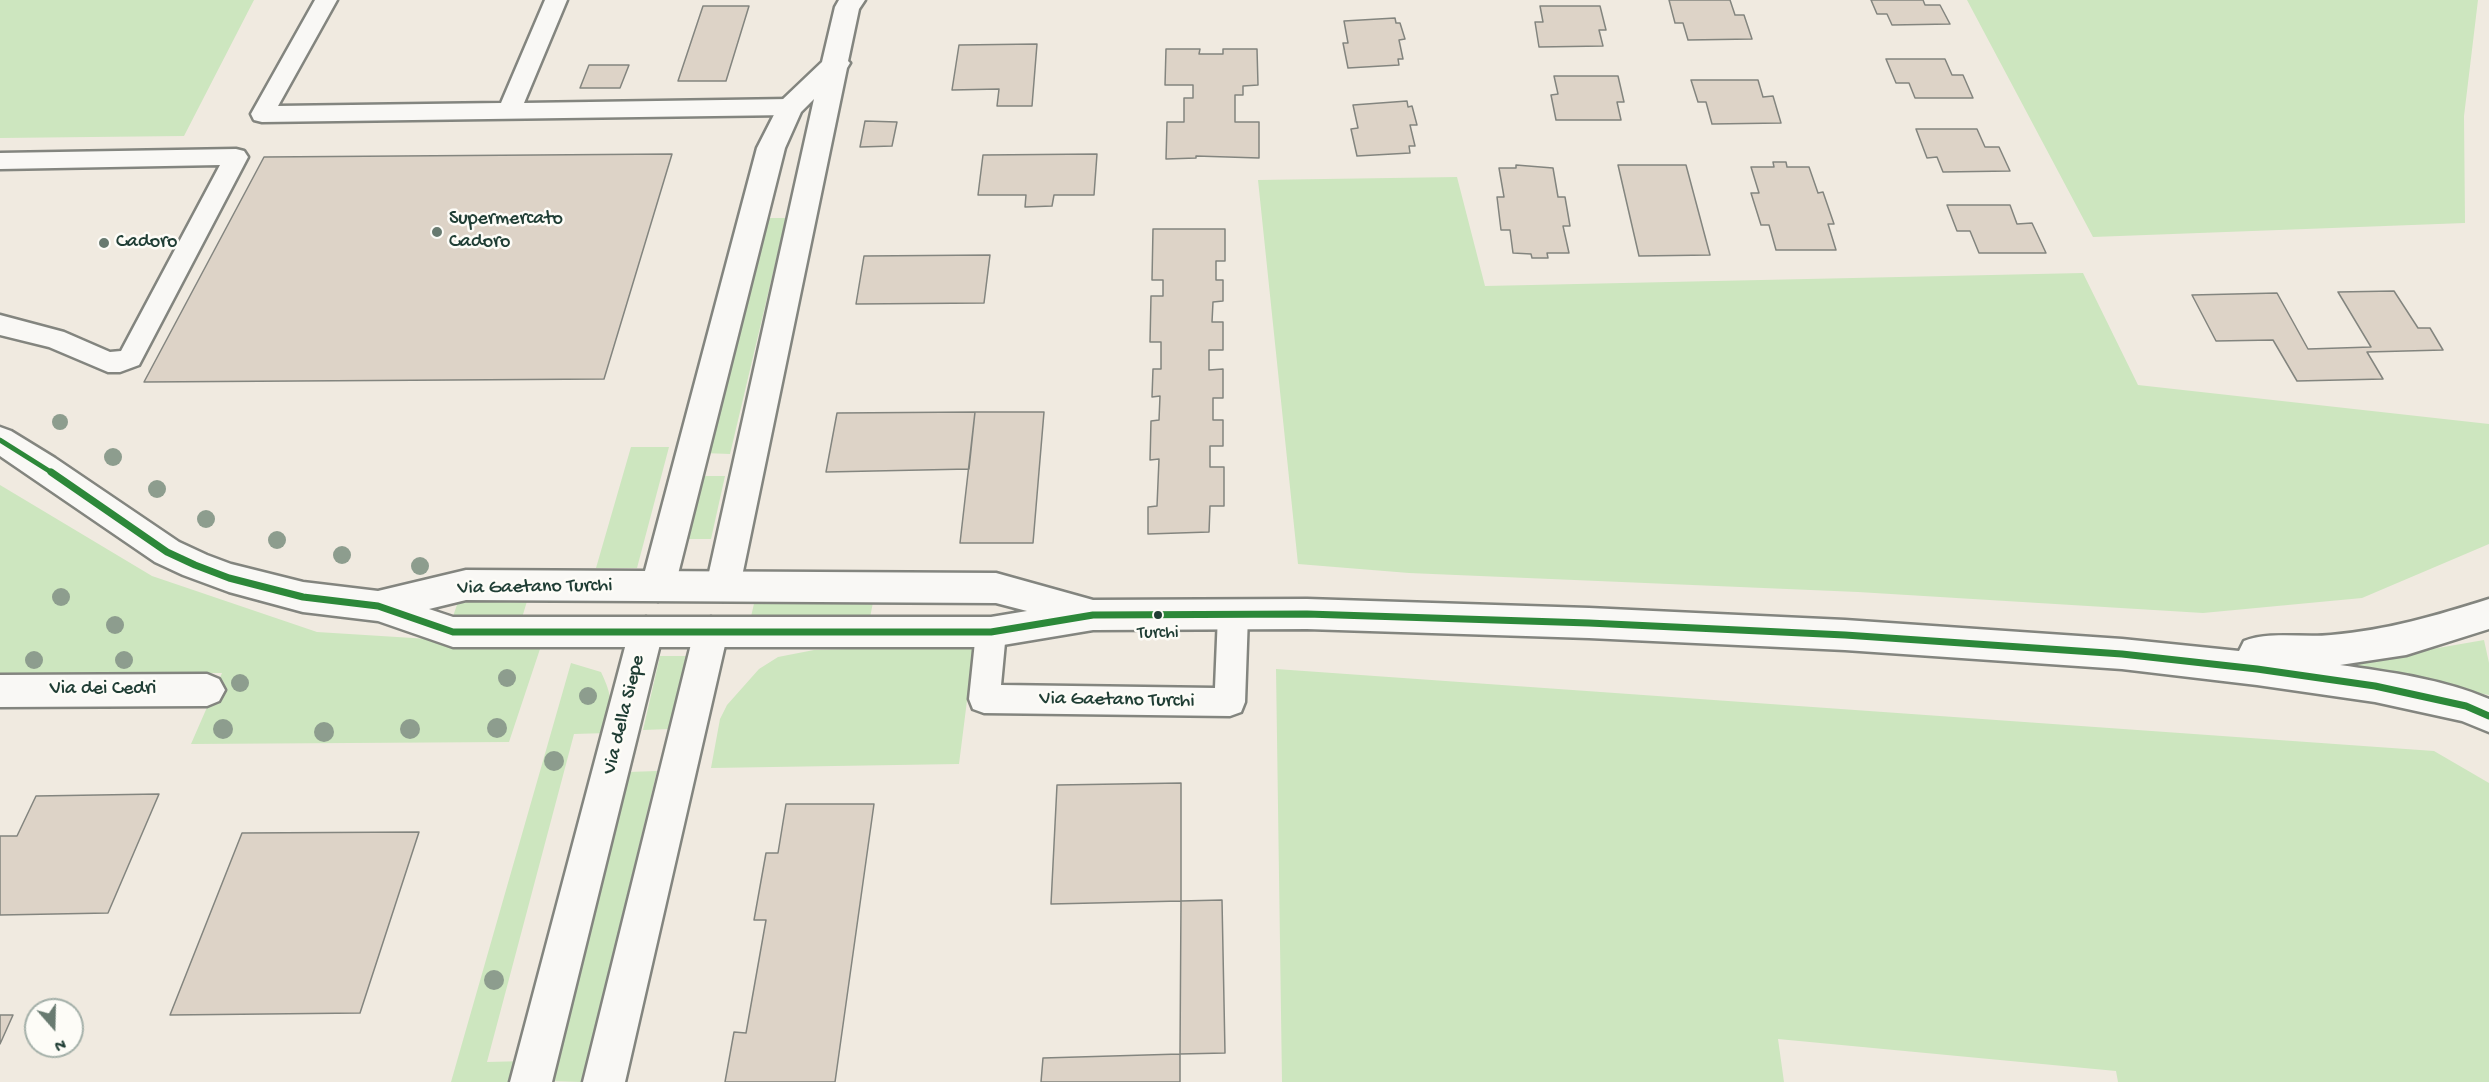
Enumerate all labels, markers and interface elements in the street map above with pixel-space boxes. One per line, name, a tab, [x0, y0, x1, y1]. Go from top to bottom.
place label: Supermercato Cadoro	[449, 208, 563, 255]
marker: Supermercato Cadoro	[430, 225, 444, 239]
place label: Cadoro	[116, 231, 178, 255]
marker: Cadoro	[97, 236, 111, 250]
street label: Via Gaetano Turchi	[457, 575, 613, 601]
marker: Turchi	[1152, 609, 1164, 621]
place label: Turchi	[1137, 623, 1179, 645]
street label: Via della Siepe	[599, 653, 651, 777]
street label: Via dei Cedri	[50, 678, 156, 702]
street label: Via Gaetano Turchi	[1039, 688, 1195, 714]
north arrow	[24, 998, 84, 1058]
text: N	[51, 1033, 68, 1054]

